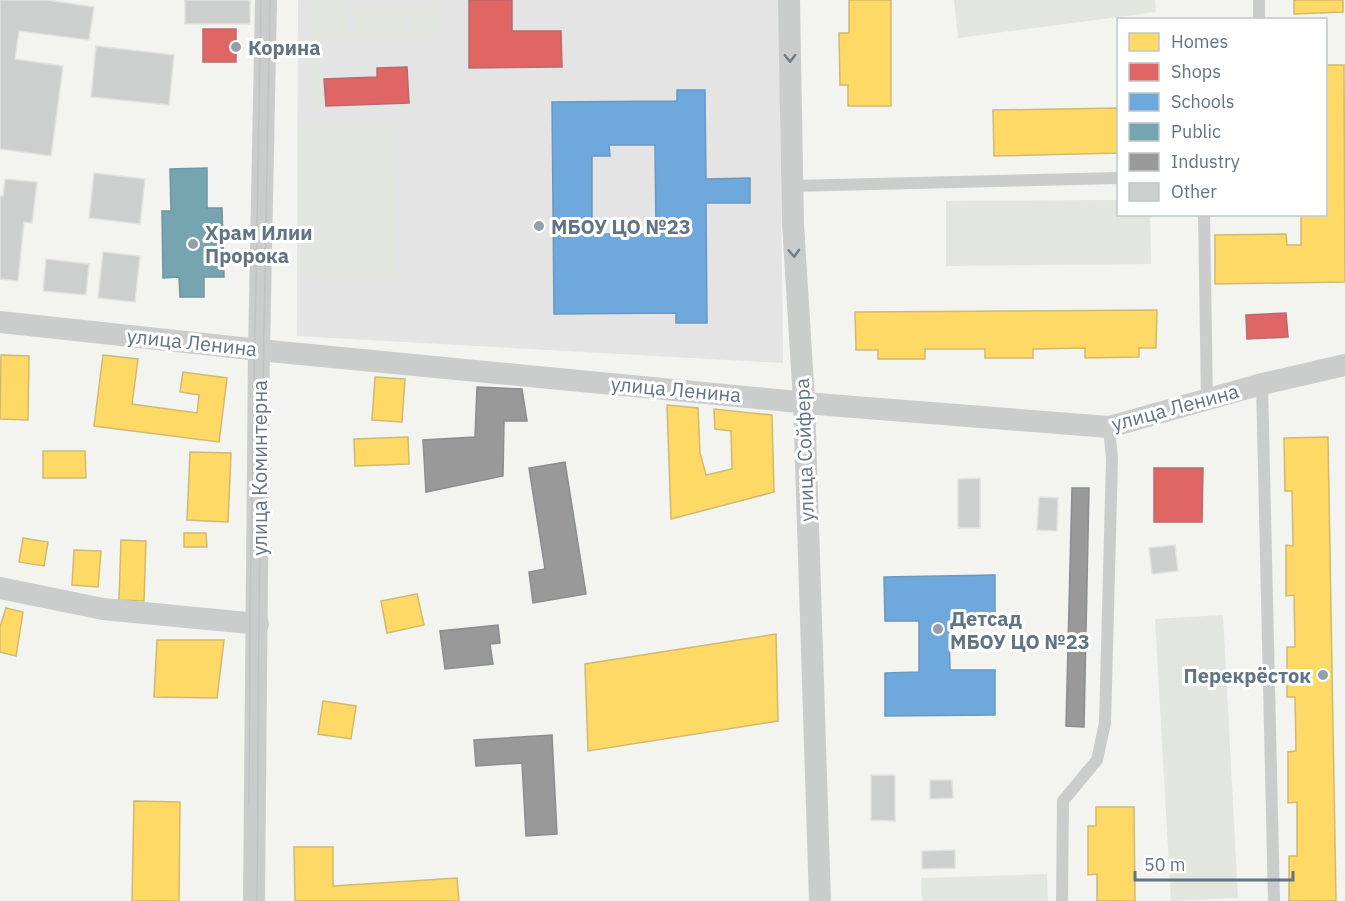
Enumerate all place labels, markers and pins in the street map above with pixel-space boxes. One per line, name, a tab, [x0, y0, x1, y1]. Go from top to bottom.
place label: Корина	[248, 34, 321, 61]
marker: Корина	[229, 40, 243, 54]
place label: МБОУ ЦО №23	[551, 213, 691, 240]
place label: Храм Илии Пророка	[205, 219, 312, 269]
marker: МБОУ ЦО №23	[532, 219, 546, 233]
marker: Храм Илии Пророка	[186, 237, 200, 251]
place label: Детсад МБОУ ЦО №23	[950, 605, 1090, 655]
marker: Детсад МБОУ ЦО №23	[931, 622, 945, 636]
place label: Перекрёсток	[1184, 662, 1311, 689]
marker: Перекрёсток	[1316, 668, 1330, 682]

